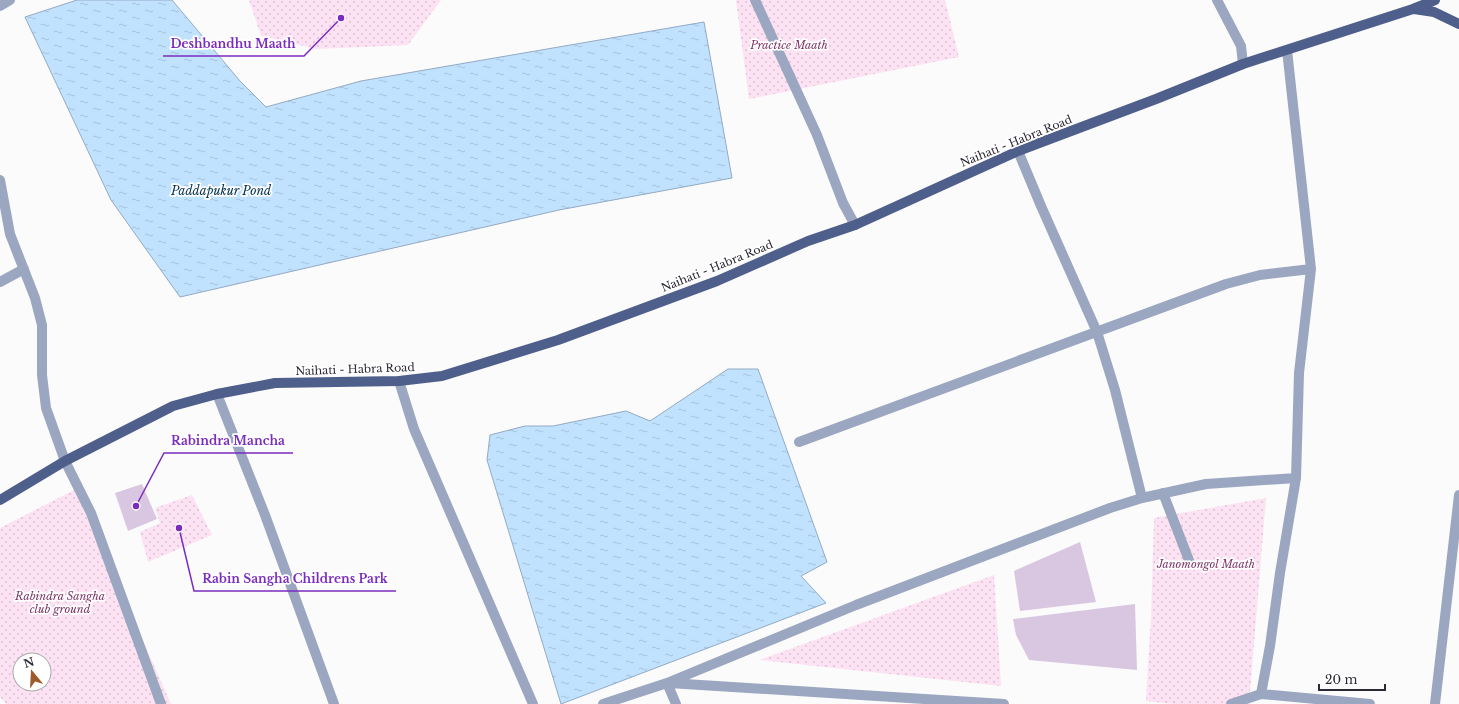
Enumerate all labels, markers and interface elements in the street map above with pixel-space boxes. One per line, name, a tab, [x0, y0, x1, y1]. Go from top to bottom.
callout: Deshbandhu Maath	[163, 32, 304, 56]
text: Deshbandhu Maath	[170, 36, 296, 51]
park label: Practice Maath	[749, 38, 828, 52]
street label: Naihati - Habra Road	[958, 112, 1075, 170]
water label: Paddapukur Pond	[170, 183, 272, 198]
street label: Naihati - Habra Road	[659, 237, 776, 295]
street label: Naihati - Habra Road	[295, 360, 416, 378]
callout: Rabindra Mancha	[164, 429, 293, 453]
text: Rabindra Mancha	[171, 433, 285, 448]
park label: Janomongol Maath	[1156, 557, 1255, 571]
callout: Rabin Sangha Childrens Park	[194, 567, 396, 591]
text: Rabin Sangha Childrens Park	[202, 571, 389, 586]
park label: Rabindra Sangha club ground	[14, 589, 105, 616]
north arrow	[12, 652, 52, 692]
text: N	[22, 654, 37, 671]
scale bar	[1319, 666, 1385, 692]
text: 20 m	[1325, 672, 1357, 687]

